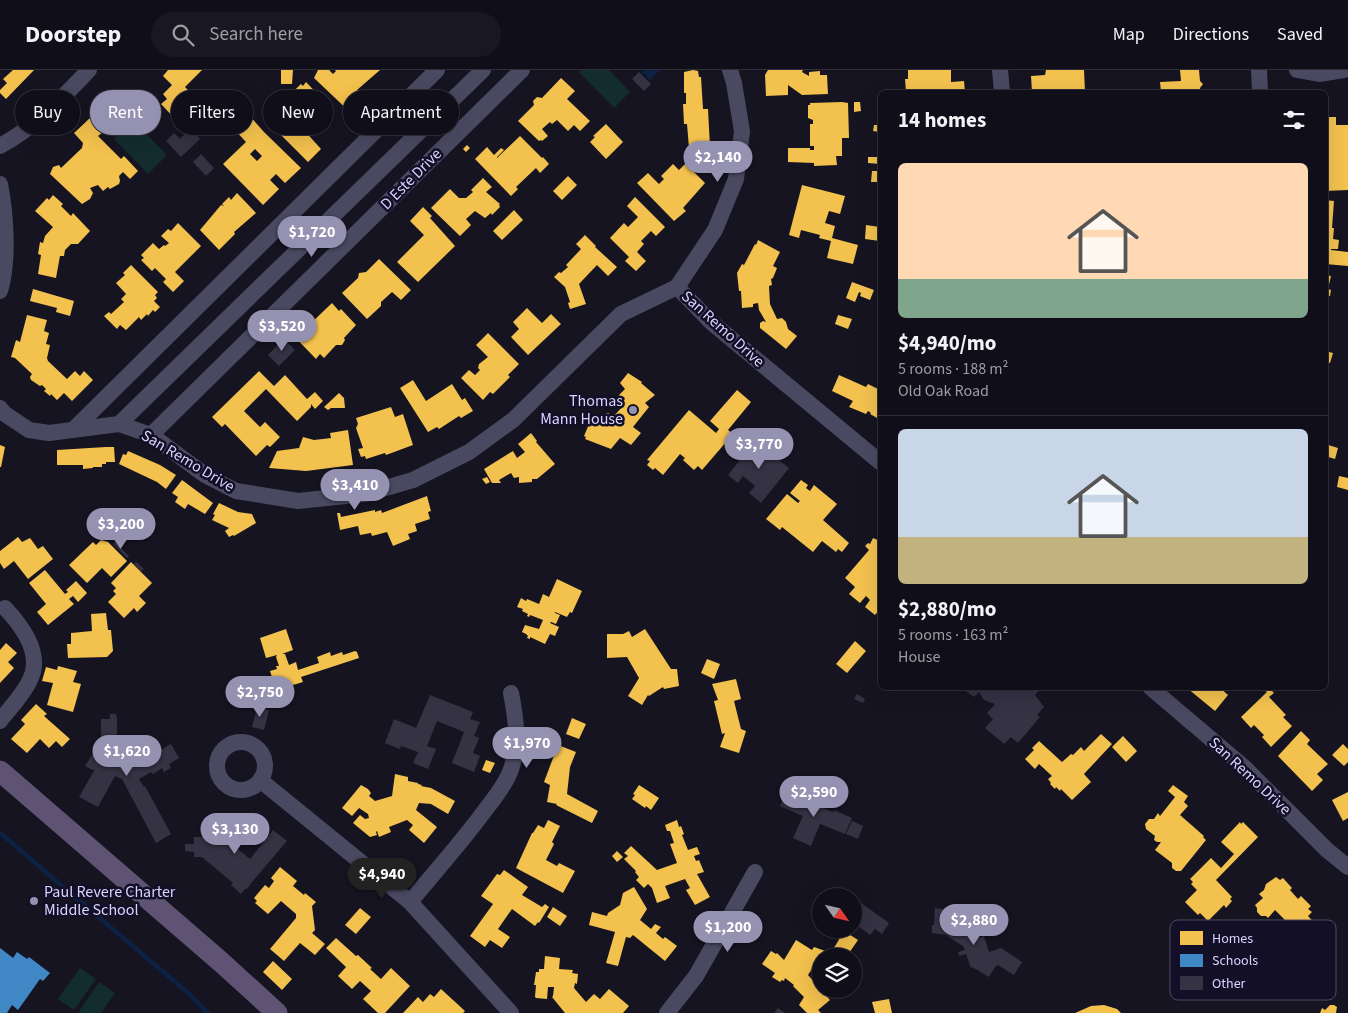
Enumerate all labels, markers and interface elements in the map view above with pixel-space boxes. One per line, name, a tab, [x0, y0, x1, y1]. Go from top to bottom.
search box	[151, 12, 501, 57]
text: Doorstep	[25, 17, 121, 52]
icon: search	[169, 21, 197, 49]
text: Search here	[209, 21, 303, 48]
text: Map	[1113, 22, 1145, 47]
text: Directions	[1173, 22, 1249, 47]
text: Saved	[1277, 22, 1323, 47]
chip: Buy	[15, 90, 80, 135]
chip: Rent	[90, 90, 161, 135]
chip: Filters	[171, 90, 253, 135]
chip: New	[263, 90, 333, 135]
chip: Apartment	[343, 90, 459, 135]
text: 14 homes	[898, 105, 986, 135]
icon: filters	[1280, 106, 1308, 134]
pin: $2,140	[677, 140, 759, 183]
street label: D Este Drive	[375, 143, 447, 215]
text: $2,140	[694, 146, 742, 168]
icon: home	[1058, 196, 1148, 286]
pin: $1,720	[271, 216, 353, 258]
text: $1,720	[288, 221, 336, 243]
street label: San Remo Drive	[677, 286, 770, 372]
pin: $3,520	[241, 310, 323, 352]
text: $3,520	[258, 315, 306, 337]
text: $4,940/mo	[898, 328, 997, 358]
text: 5 rooms · 188 m²	[898, 358, 1008, 380]
text: Old Oak Road	[898, 380, 989, 402]
place label: Thomas Mann House	[540, 390, 623, 430]
marker: Thomas Mann House	[627, 404, 639, 416]
street label: San Remo Drive	[137, 424, 239, 498]
pin: $3,770	[718, 428, 800, 470]
text: $3,770	[735, 433, 783, 455]
icon: home	[1058, 461, 1148, 551]
pin: $3,410	[314, 468, 396, 511]
text: $3,410	[331, 474, 379, 496]
pin: $3,200	[80, 508, 162, 550]
text: $3,200	[97, 513, 145, 535]
text: $2,880/mo	[898, 594, 997, 624]
text: 5 rooms · 163 m²	[898, 624, 1008, 646]
text: House	[898, 646, 940, 668]
pin: $2,750	[219, 676, 301, 718]
text: $2,750	[236, 681, 284, 703]
pin: $1,970	[486, 726, 568, 769]
text: $1,970	[503, 732, 551, 754]
street label: San Remo Drive	[1204, 732, 1296, 820]
pin: $1,620	[86, 734, 168, 777]
text: $1,620	[103, 740, 151, 762]
pin: $2,590	[773, 776, 855, 818]
text: $2,590	[790, 781, 838, 803]
pin: $3,130	[194, 812, 276, 855]
text: $3,130	[211, 818, 259, 840]
pin: $4,940	[341, 858, 423, 900]
text: $4,940	[358, 863, 406, 885]
place label: Paul Revere Charter Middle School	[44, 881, 176, 921]
north arrow	[812, 888, 862, 938]
map controls	[812, 888, 862, 998]
marker: Paul Revere Charter Middle School	[28, 895, 40, 907]
pin: $2,880	[933, 904, 1015, 946]
text: $2,880	[950, 909, 998, 931]
pin: $1,200	[687, 910, 769, 953]
text: $1,200	[704, 916, 752, 938]
legend	[1170, 920, 1336, 1000]
text: Homes	[1212, 929, 1253, 949]
button: layers	[812, 948, 862, 998]
text: Schools	[1212, 951, 1258, 971]
text: Other	[1212, 974, 1246, 994]

